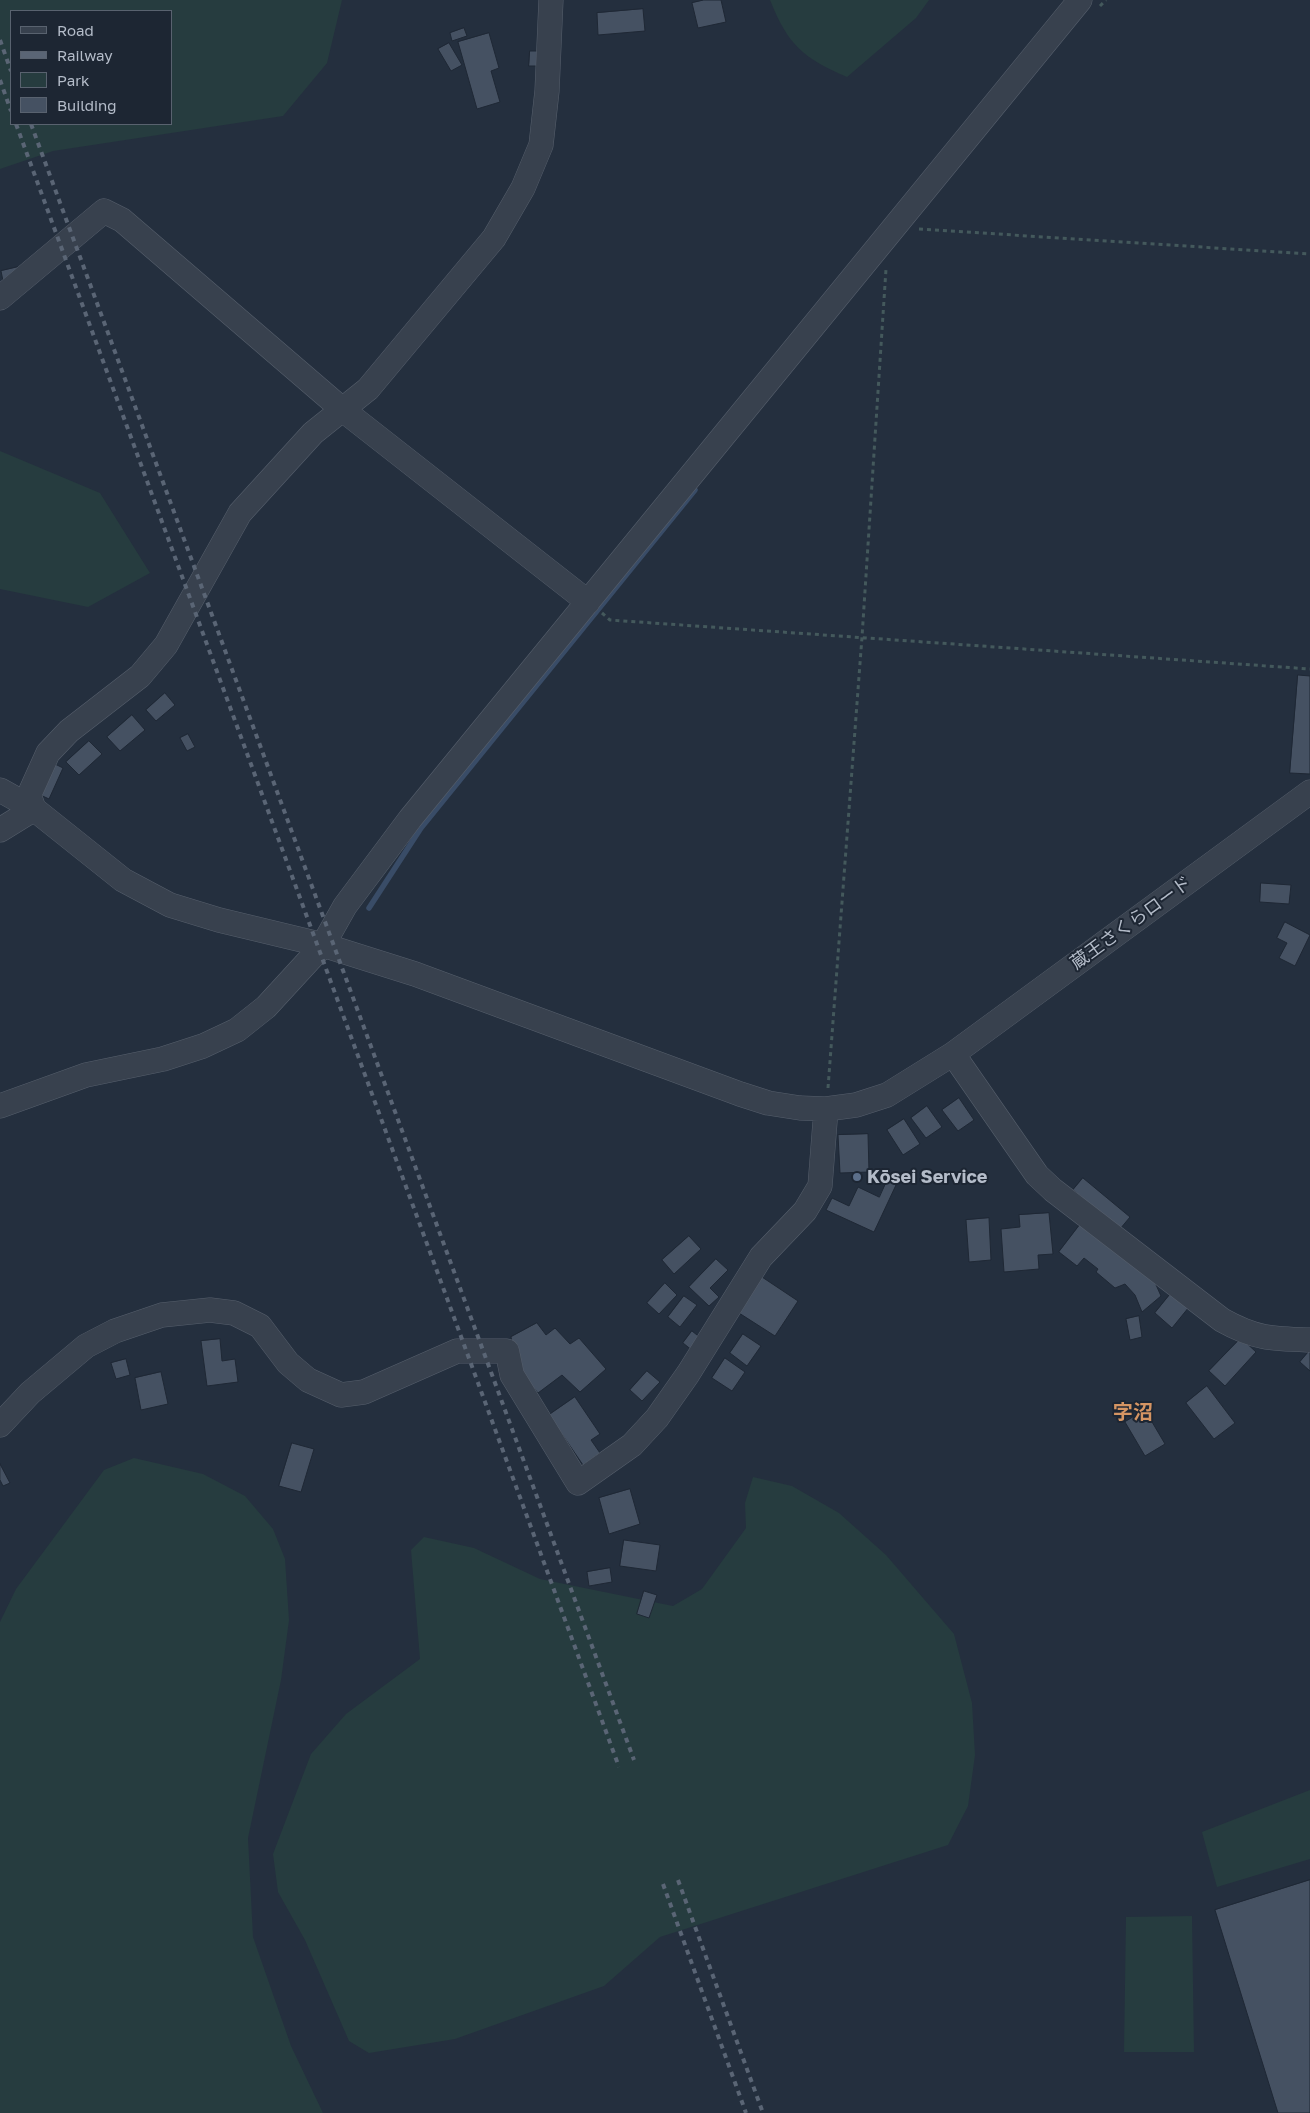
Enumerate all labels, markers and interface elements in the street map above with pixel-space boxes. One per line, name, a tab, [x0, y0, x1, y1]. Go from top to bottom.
legend	[10, 10, 172, 125]
text: Road	[57, 21, 94, 39]
text: Railway	[57, 46, 113, 64]
text: Park	[57, 71, 89, 89]
text: Building	[57, 96, 117, 114]
street label: 蔵王さくらロード	[1066, 872, 1196, 974]
place label: Kōsei Service	[867, 1166, 987, 1188]
marker: Kōsei Service	[851, 1171, 863, 1183]
district label: 字沼	[1113, 1401, 1153, 1425]

